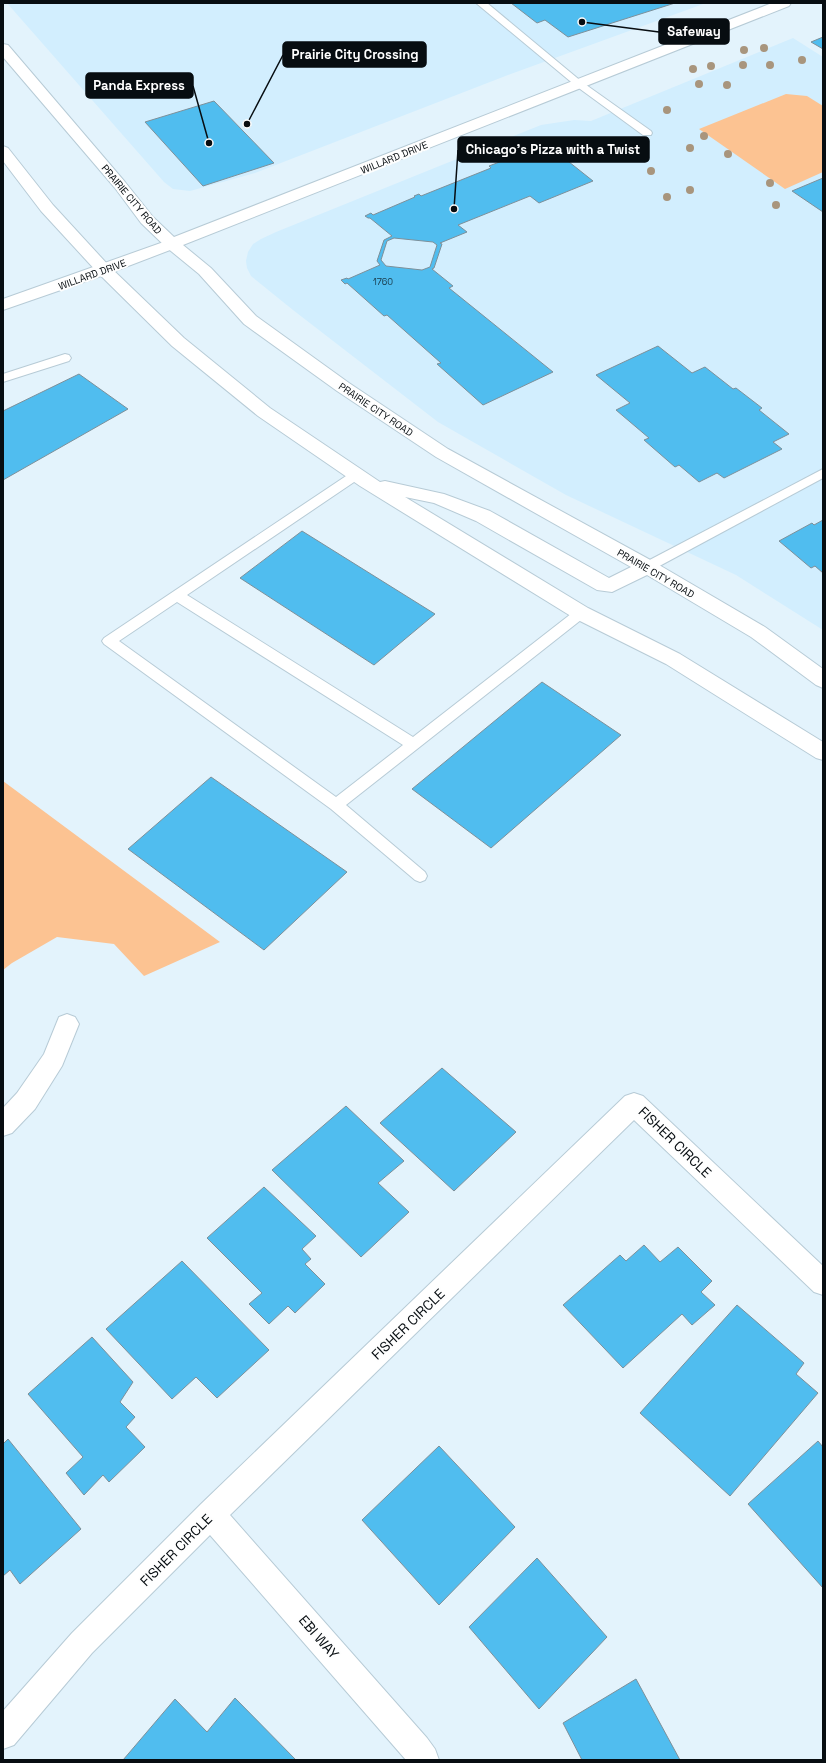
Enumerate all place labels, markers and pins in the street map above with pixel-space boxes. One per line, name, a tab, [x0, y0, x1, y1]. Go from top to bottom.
callout: Safeway	[659, 19, 729, 44]
callout: Prairie City Crossing	[283, 42, 426, 67]
callout: Panda Express	[86, 73, 193, 98]
callout: Chicago's Pizza with a Twist	[458, 137, 649, 162]

